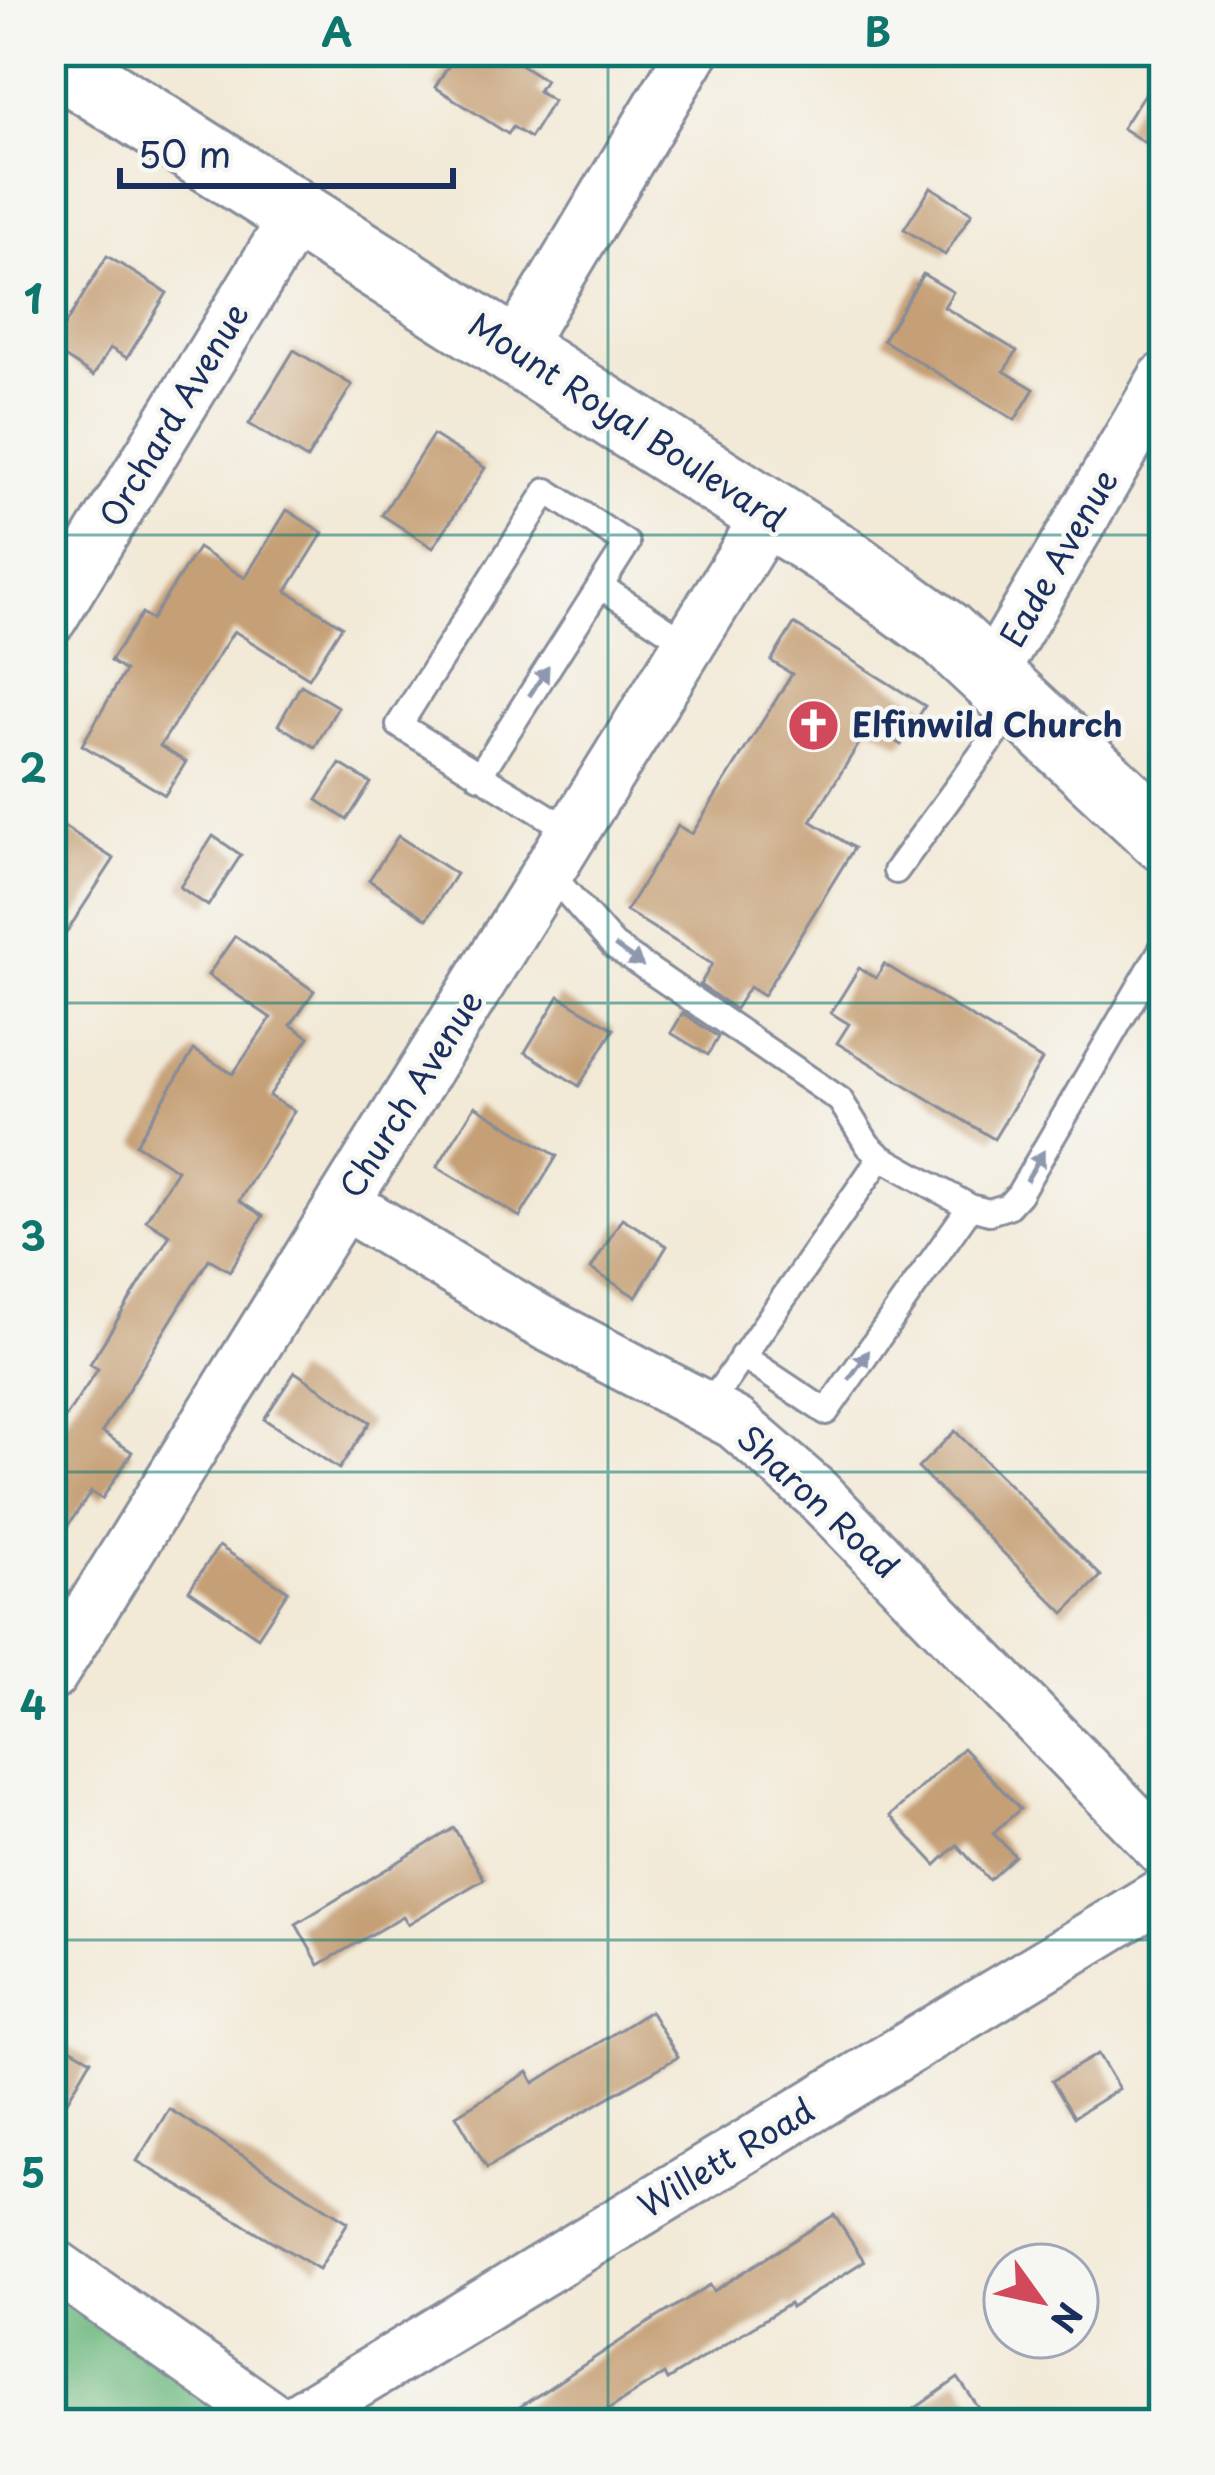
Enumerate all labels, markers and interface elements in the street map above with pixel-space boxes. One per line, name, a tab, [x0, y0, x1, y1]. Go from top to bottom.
text: A	[322, 1, 352, 60]
text: B	[865, 1, 891, 60]
scale bar	[120, 114, 453, 188]
text: 50 m	[138, 126, 231, 180]
text: 1	[24, 268, 42, 327]
street label: Orchard Avenue	[85, 292, 259, 536]
street label: Mount Royal Boulevard	[459, 299, 797, 542]
street label: Eade Avenue	[986, 459, 1129, 655]
one-way arrow	[528, 665, 550, 697]
church icon: Elfinwild Church	[785, 697, 841, 753]
place label: Elfinwild Church	[852, 698, 1123, 748]
text: 2	[19, 737, 47, 796]
one-way arrow	[613, 944, 645, 968]
street label: Church Avenue	[325, 979, 493, 1207]
one-way arrow	[1024, 1150, 1045, 1183]
text: 3	[20, 1205, 46, 1264]
one-way arrow	[847, 1349, 870, 1381]
street label: Sharon Road	[727, 1412, 912, 1589]
text: 4	[20, 1674, 46, 1733]
street label: Willett Road	[627, 2084, 822, 2229]
text: 5	[21, 2142, 45, 2201]
north arrow	[981, 2241, 1101, 2361]
text: N	[1040, 2294, 1096, 2343]

